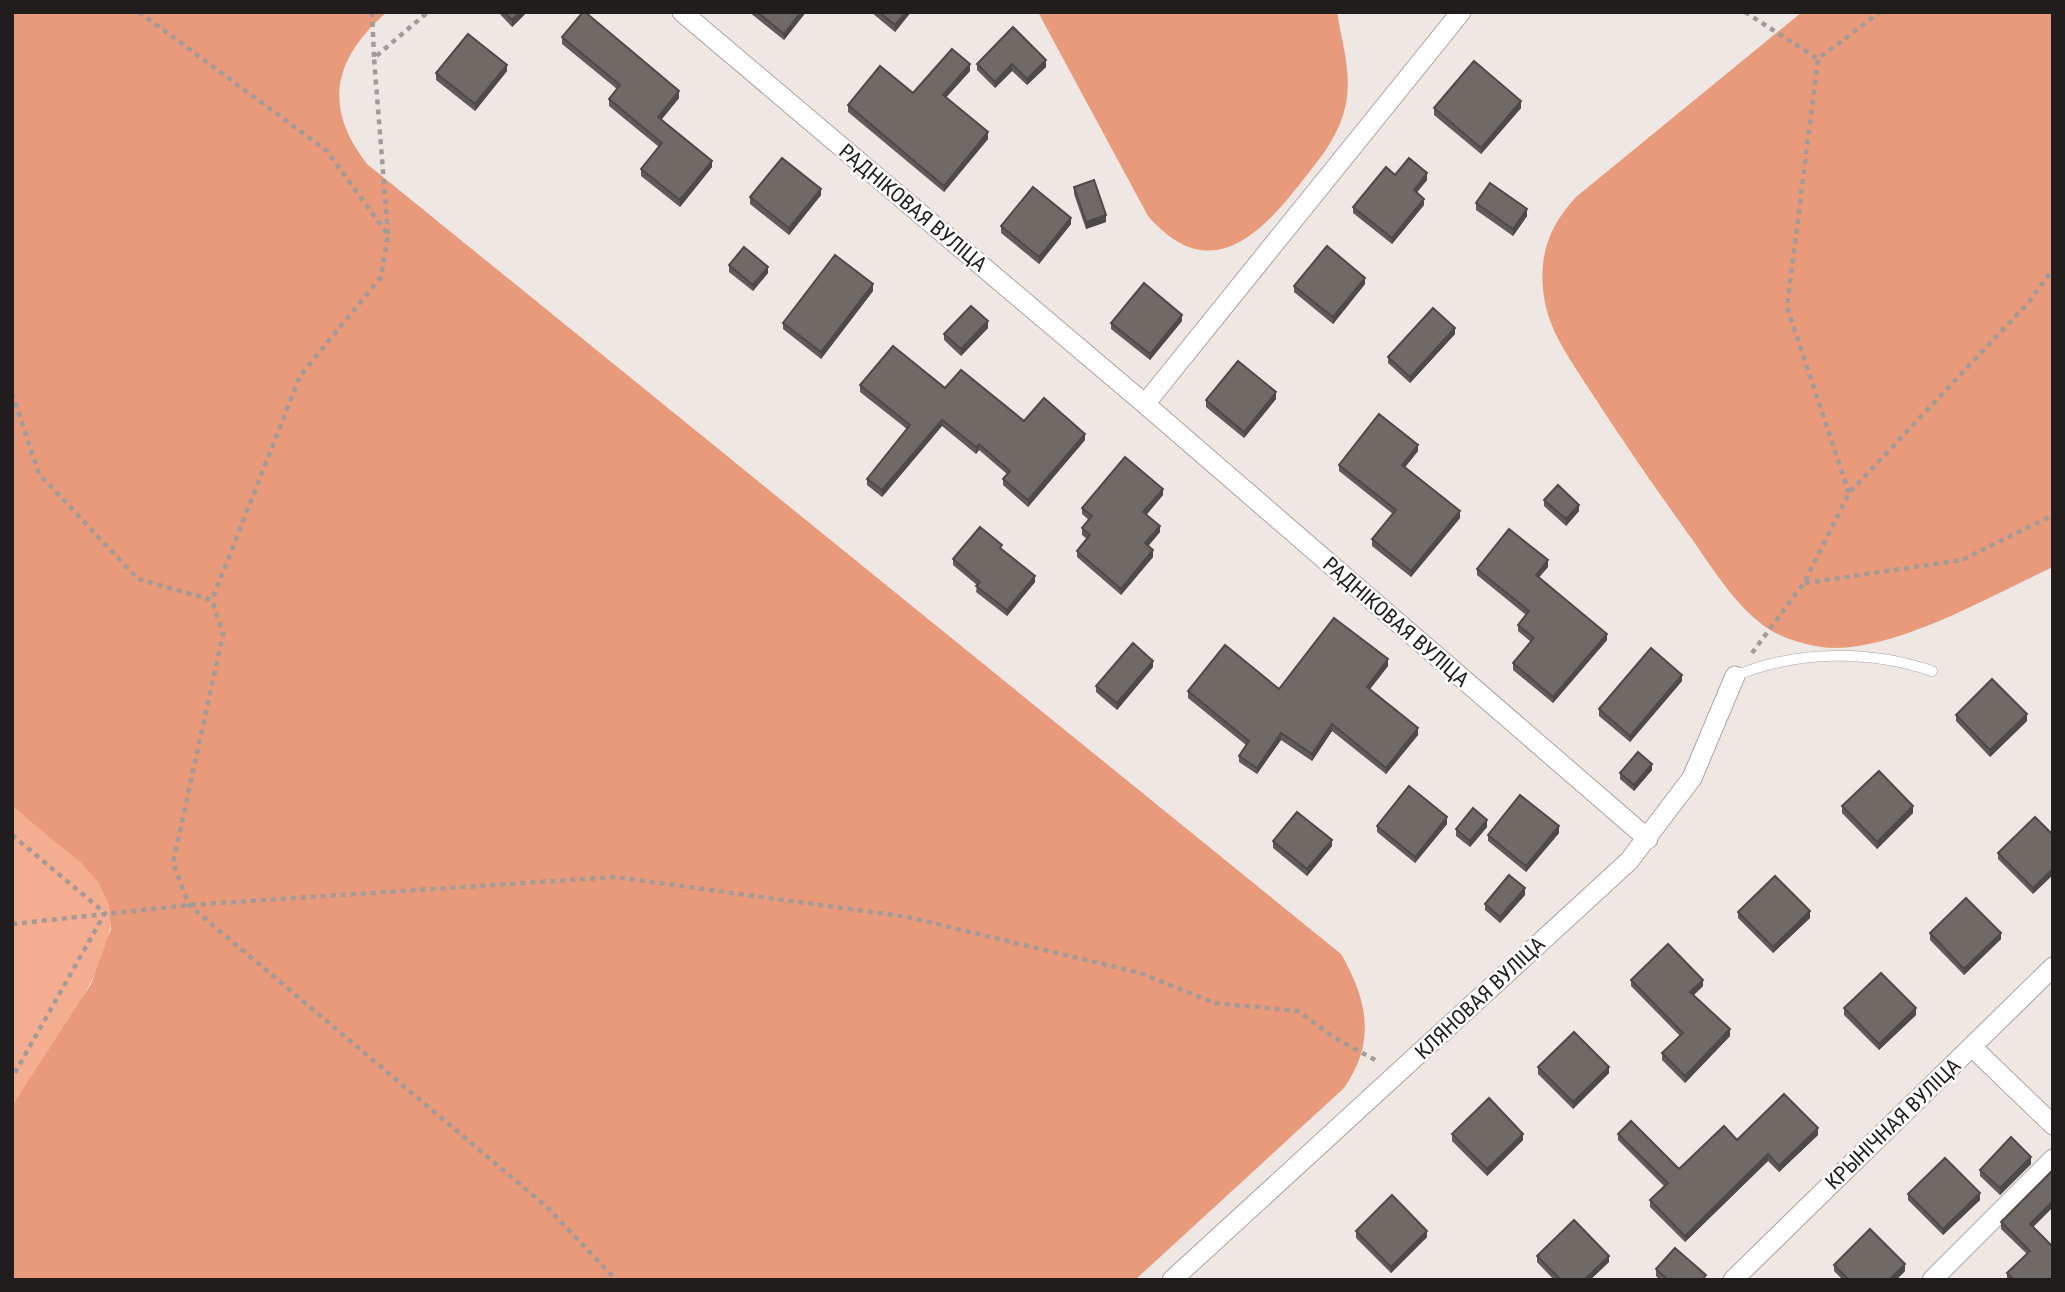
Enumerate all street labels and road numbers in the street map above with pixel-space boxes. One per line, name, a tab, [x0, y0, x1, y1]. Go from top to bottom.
street label: РАДНІКОВАЯ ВУЛІЦА	[834, 139, 992, 277]
street label: РАДНІКОВАЯ ВУЛІЦА	[1318, 552, 1474, 692]
street label: КЛЯНОВАЯ ВУЛІЦА	[1410, 932, 1550, 1064]
street label: КРЫНІЧНАЯ ВУЛІЦА	[1821, 1054, 1965, 1194]

